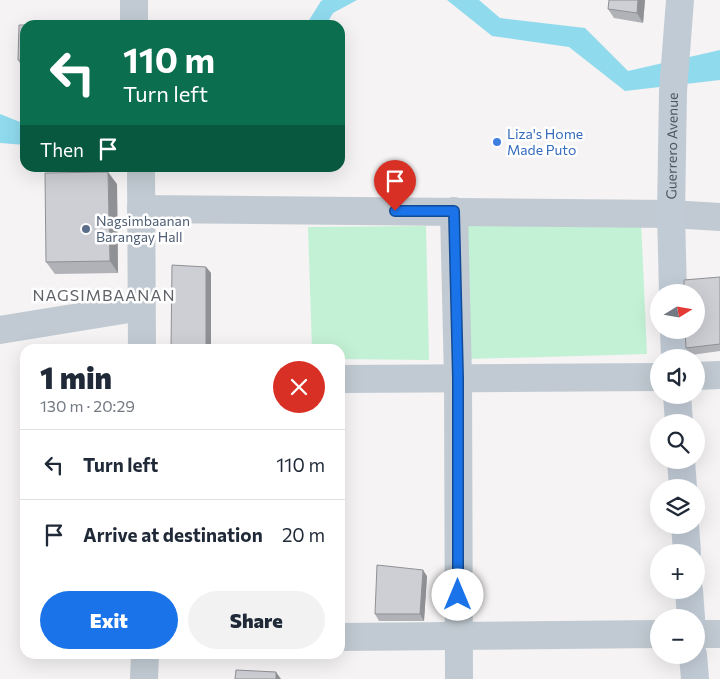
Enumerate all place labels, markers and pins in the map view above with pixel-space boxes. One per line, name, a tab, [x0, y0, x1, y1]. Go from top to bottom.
place label: Liza's Home Made Puto	[507, 125, 583, 158]
marker: Liza's Home Made Puto	[491, 136, 503, 148]
pin	[374, 160, 416, 211]
place label: Nagsimbaanan Barangay Hall	[96, 212, 190, 245]
marker: Nagsimbaanan Barangay Hall	[80, 223, 92, 235]

